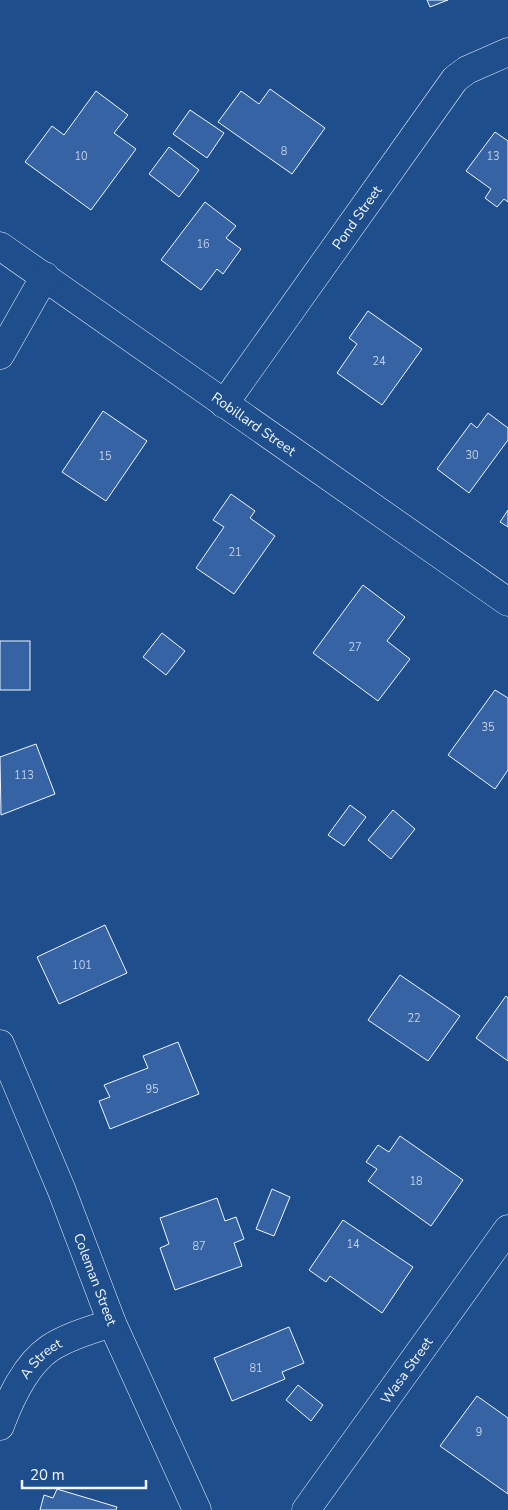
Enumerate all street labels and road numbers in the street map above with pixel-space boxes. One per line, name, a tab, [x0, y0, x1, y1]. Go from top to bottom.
street label: Pond Street	[328, 182, 386, 253]
street label: Robillard Street	[208, 388, 300, 461]
street label: Coleman Street	[69, 1231, 121, 1329]
street label: Wasa Street	[376, 1333, 437, 1408]
street label: A Street	[16, 1334, 65, 1383]

